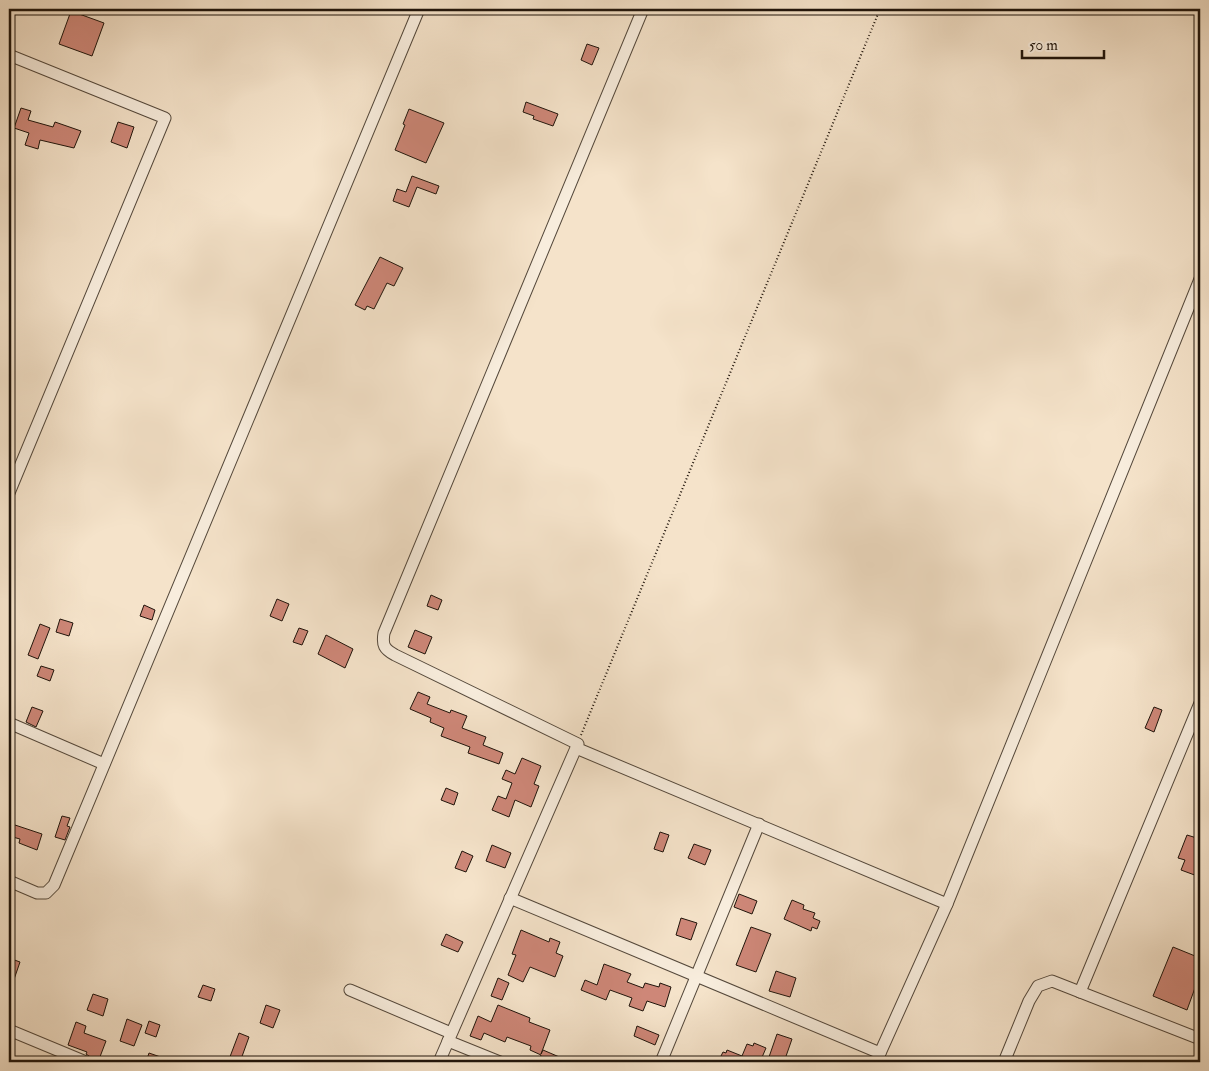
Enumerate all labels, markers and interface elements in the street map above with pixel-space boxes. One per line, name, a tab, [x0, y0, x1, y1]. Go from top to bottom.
scale bar	[1022, 28, 1104, 60]
text: 50 m	[1029, 36, 1058, 55]

